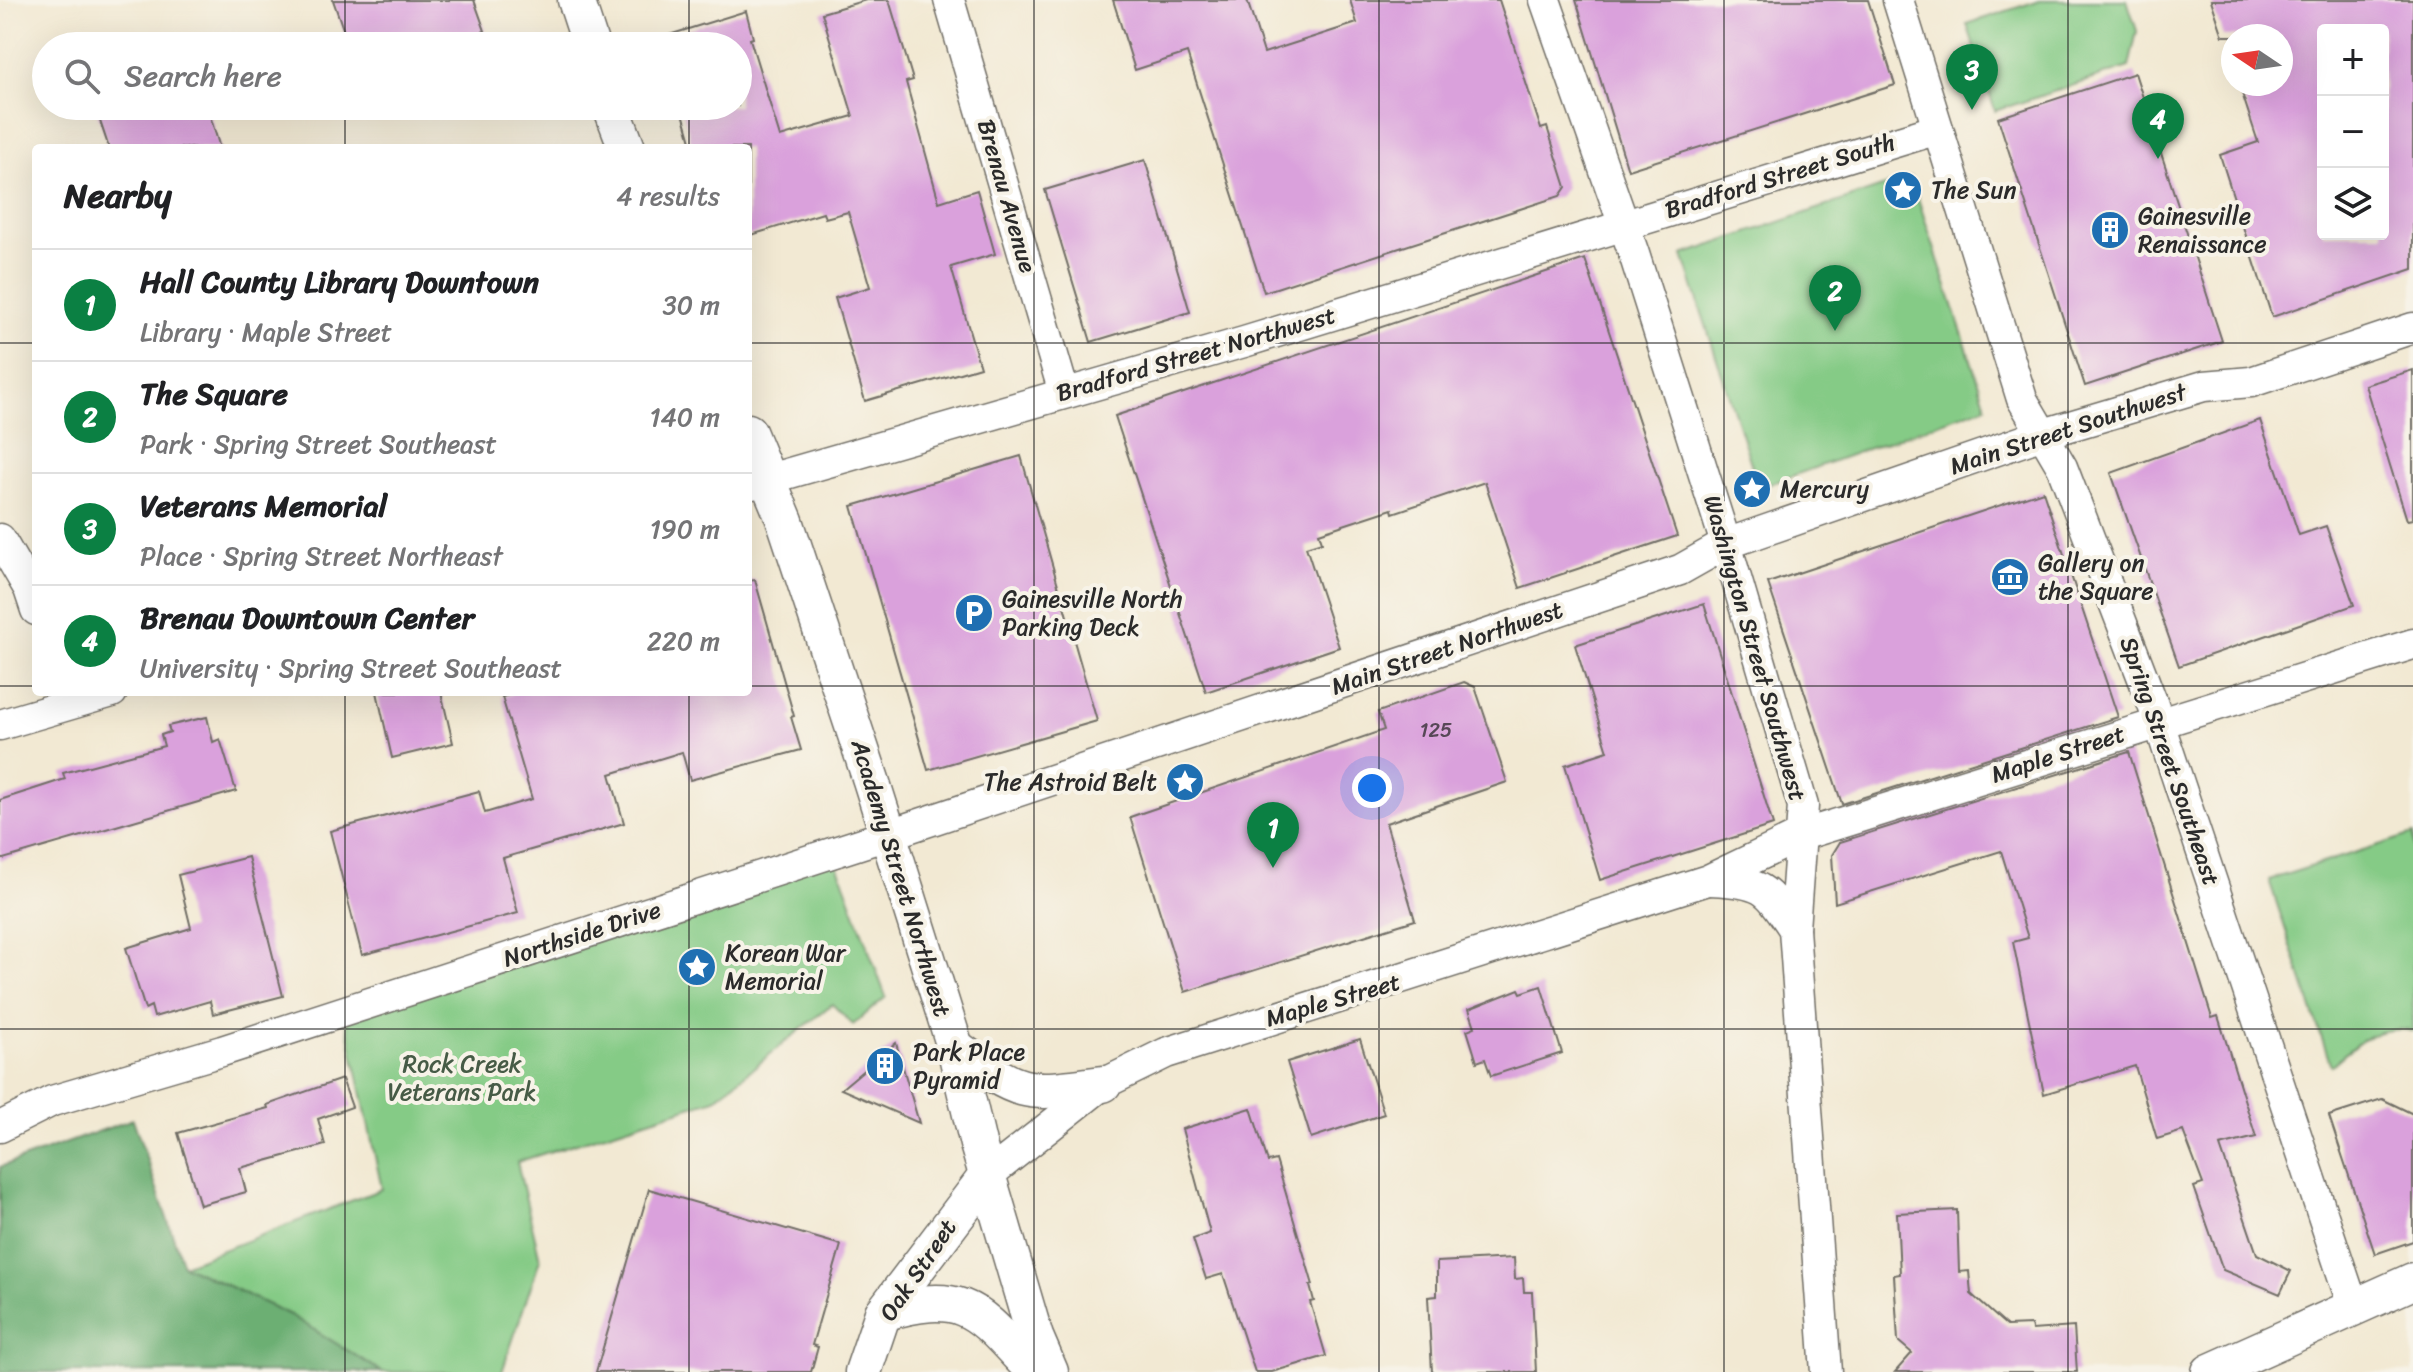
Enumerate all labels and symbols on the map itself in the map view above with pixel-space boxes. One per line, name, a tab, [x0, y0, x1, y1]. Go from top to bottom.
north arrow	[2221, 24, 2293, 96]
pin: 3	[1946, 44, 1998, 110]
pin: 4	[2132, 93, 2184, 159]
street label: Brenau Avenue	[965, 114, 1049, 278]
street label: Bradford Street South	[1660, 121, 1900, 231]
place icon: The Sun	[1882, 169, 1924, 211]
place label: The Sun	[1931, 169, 2016, 211]
place label: Gainesville Renaissance	[2138, 195, 2267, 265]
building icon: Gainesville Renaissance	[2089, 209, 2131, 251]
pin: 2	[1809, 265, 1861, 331]
street label: Bradford Street Northwest	[1051, 294, 1341, 414]
street label: Main Street Southwest	[1944, 371, 2193, 487]
place icon: Mercury	[1731, 468, 1773, 510]
place label: Mercury	[1780, 468, 1869, 510]
street label: Washington Street Southwest	[1691, 490, 1819, 806]
place label: Gallery on the Square	[2038, 542, 2154, 612]
museum icon: Gallery on the Square	[1989, 556, 2031, 598]
place label: Gainesville North Parking Deck	[1002, 578, 1183, 648]
street label: Main Street Northwest	[1325, 589, 1569, 707]
parking icon: Gainesville North Parking Deck	[953, 592, 995, 634]
street label: Spring Street Southeast	[2108, 631, 2232, 891]
house number: 125	[1420, 713, 1452, 748]
street label: Maple Street	[1986, 713, 2130, 795]
street label: Academy Street Northwest	[838, 733, 963, 1022]
place label: The Astroid Belt	[984, 761, 1157, 803]
place icon: The Astroid Belt	[1164, 761, 1206, 803]
your location	[1352, 768, 1392, 808]
pin: 1	[1247, 802, 1299, 868]
street label: Northside Drive	[497, 889, 667, 979]
place label: Korean War Memorial	[725, 932, 847, 1002]
place icon: Korean War Memorial	[676, 946, 718, 988]
street label: Maple Street	[1261, 961, 1405, 1039]
place label: Park Place Pyramid	[913, 1031, 1025, 1101]
park label: Rock Creek Veterans Park	[388, 1043, 536, 1113]
building icon: Park Place Pyramid	[864, 1045, 906, 1087]
street label: Oak Street	[868, 1210, 968, 1330]

